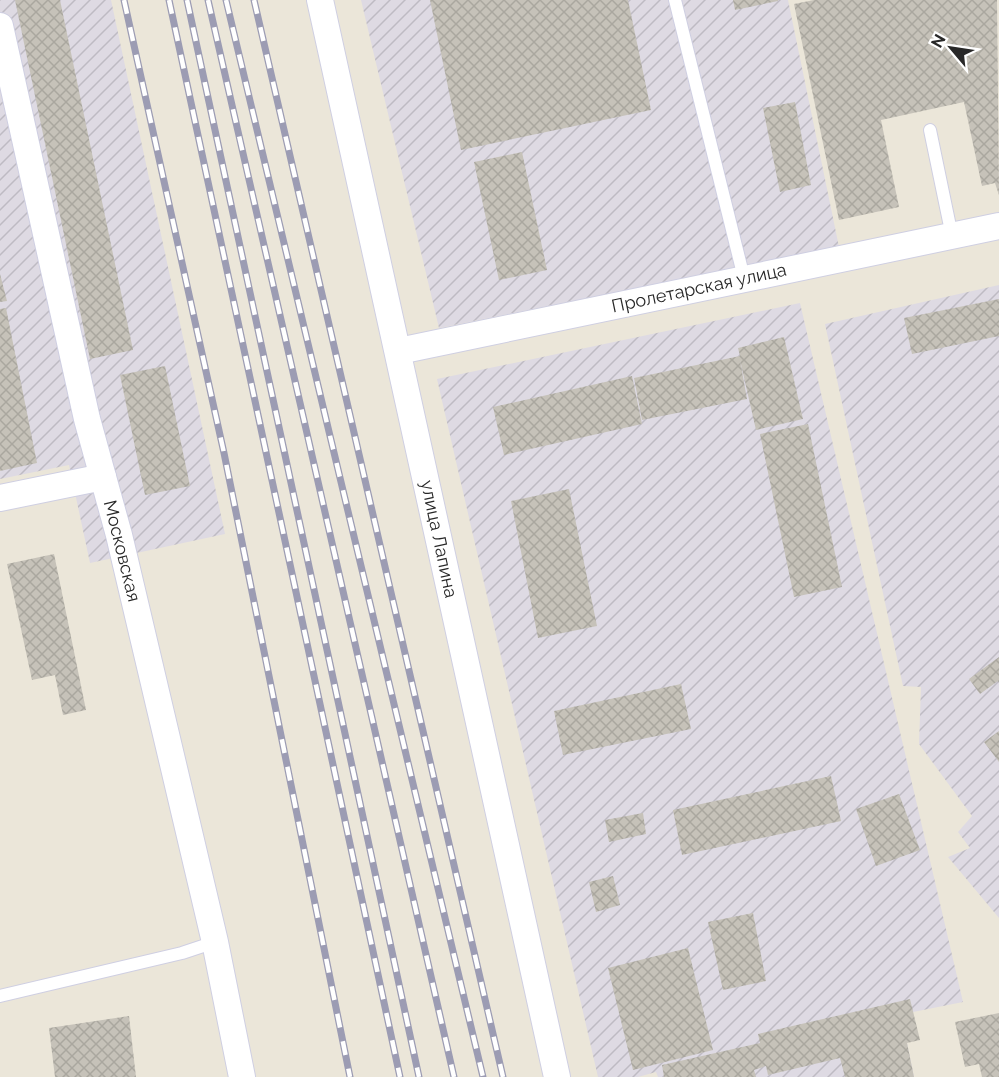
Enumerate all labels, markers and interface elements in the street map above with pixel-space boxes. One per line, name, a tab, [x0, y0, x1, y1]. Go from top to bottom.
north arrow	[921, 18, 981, 78]
text: N	[927, 31, 950, 51]
street label: Пролетарская улица	[610, 259, 788, 316]
street label: улица Лапина	[417, 478, 462, 600]
street label: Московская	[100, 498, 145, 604]

